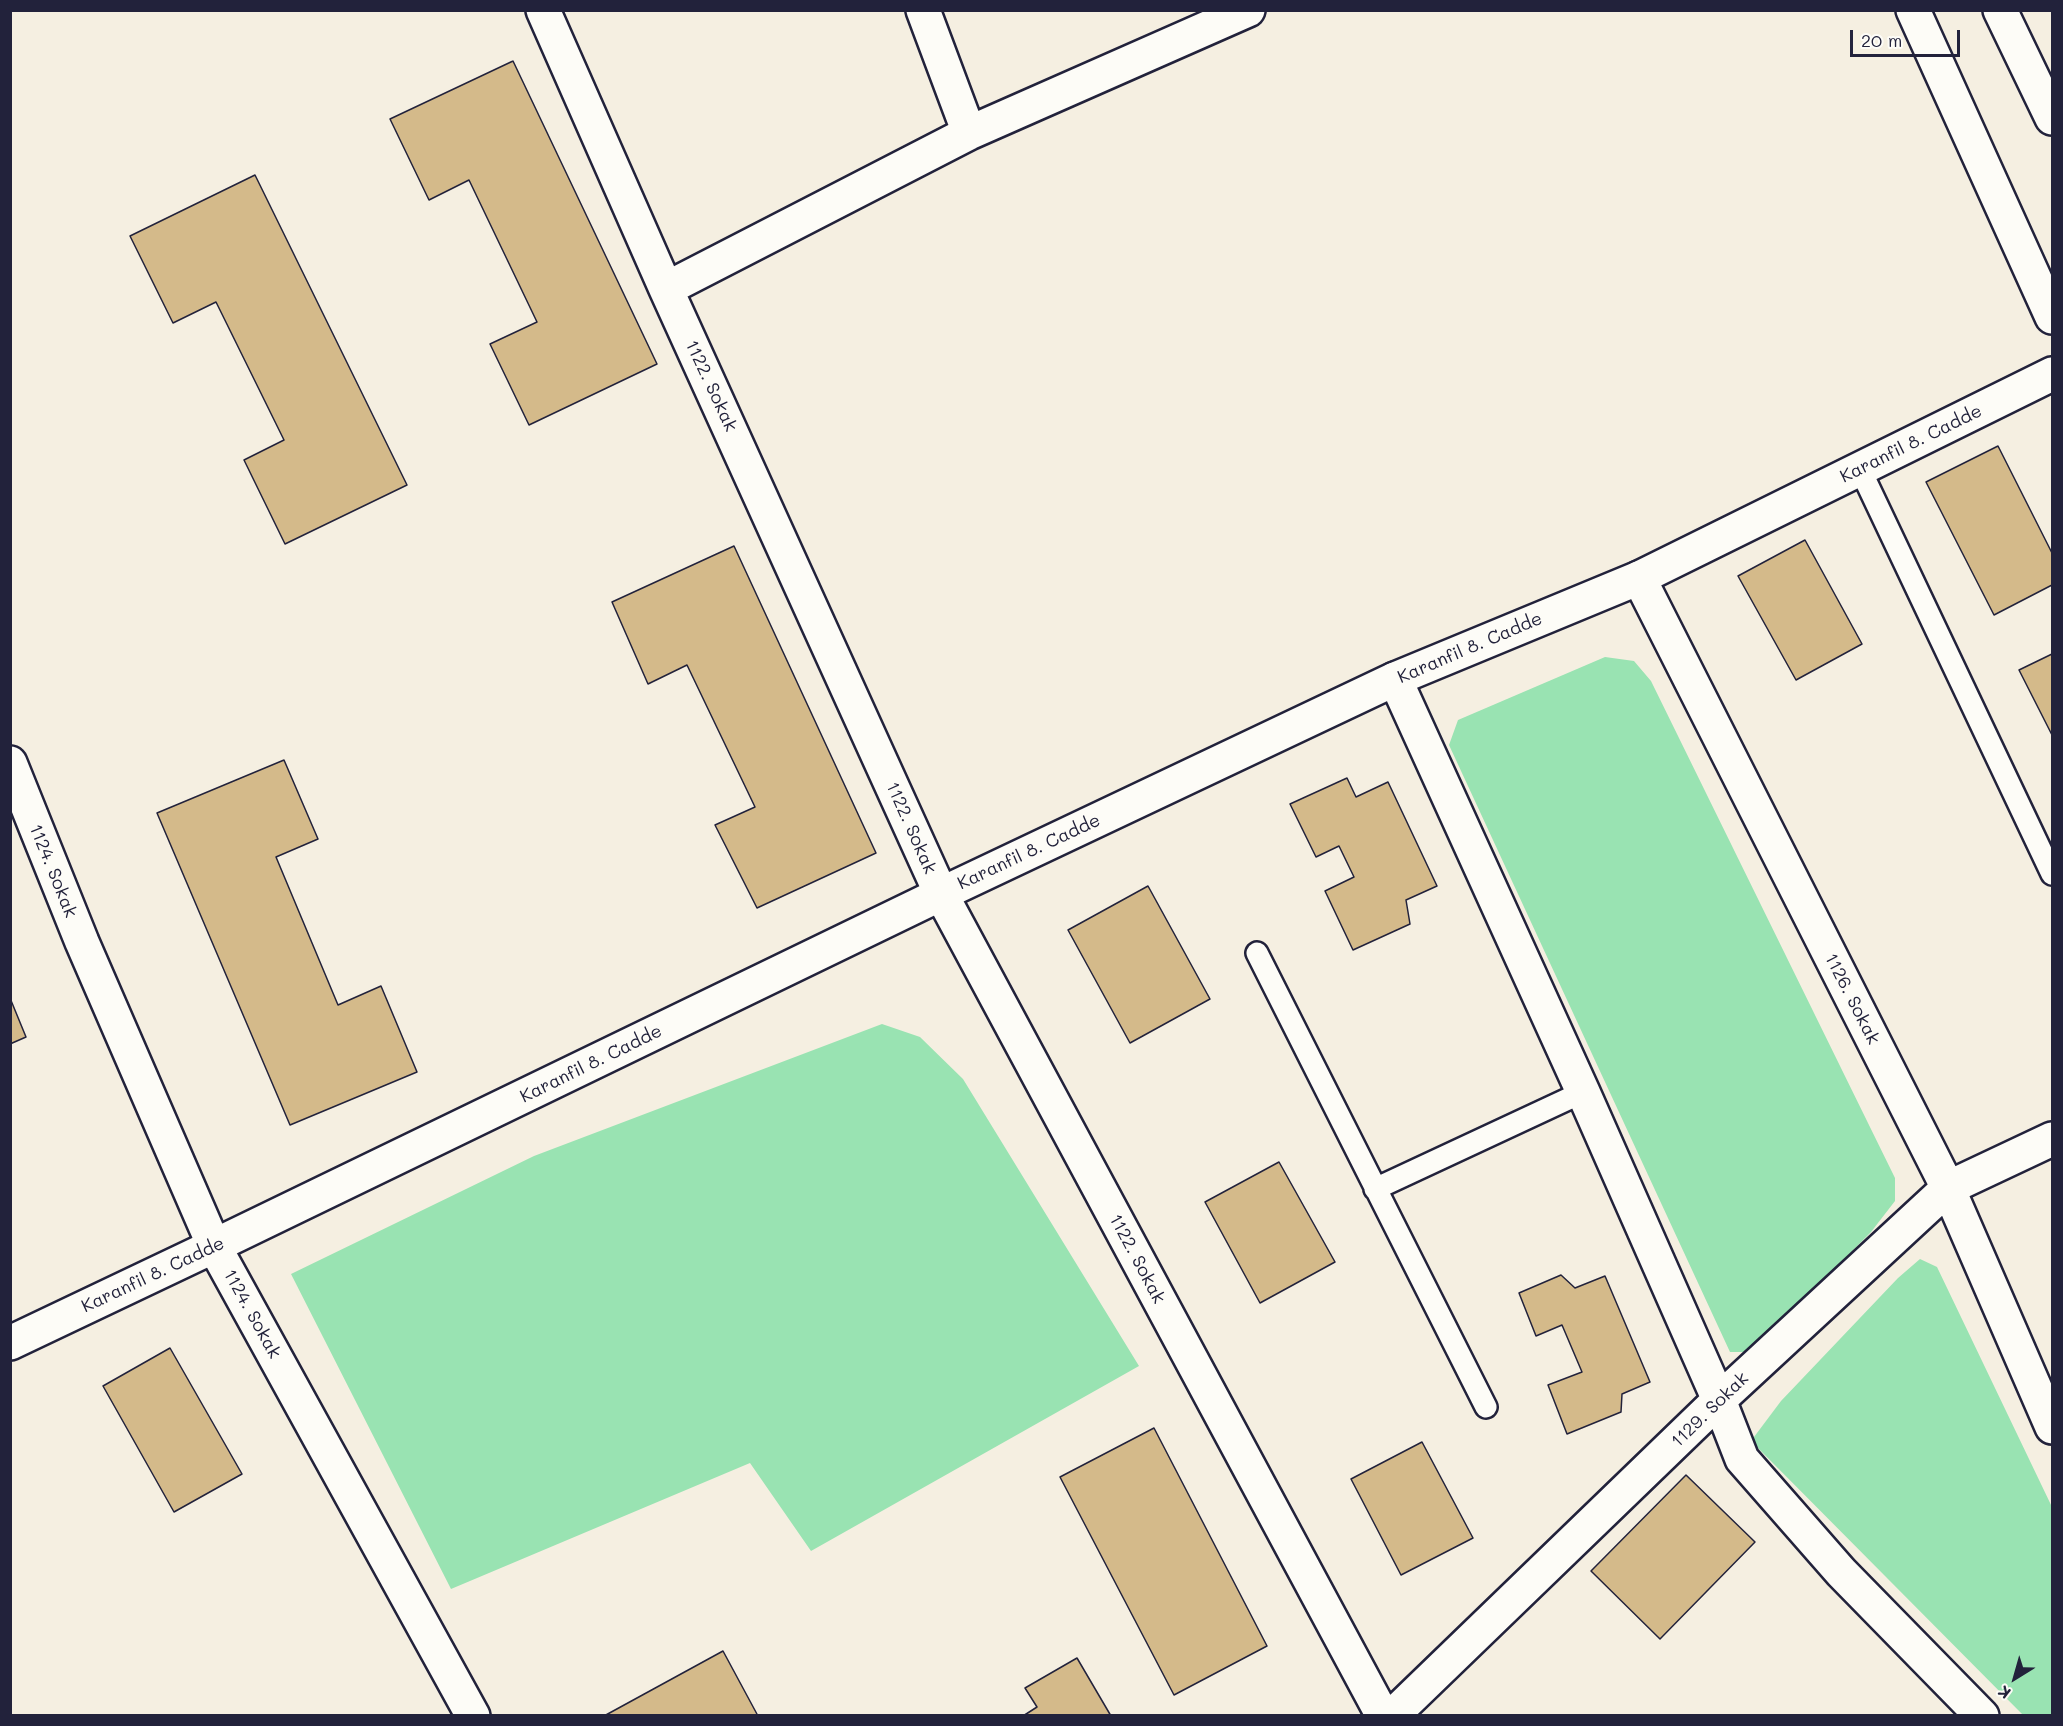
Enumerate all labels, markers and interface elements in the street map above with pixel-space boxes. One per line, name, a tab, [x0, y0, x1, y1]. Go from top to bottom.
scale bar	[1853, 18, 1962, 56]
text: 20 m	[1861, 28, 1902, 52]
street label: 1122. Sokak	[680, 337, 742, 435]
street label: Karanfil 8. Cadde	[1837, 400, 1985, 488]
street label: Karanfil 8. Cadde	[1394, 608, 1546, 688]
street label: 1122. Sokak	[881, 779, 941, 877]
street label: Karanfil 8. Cadde	[954, 809, 1104, 895]
street label: 1124. Sokak	[24, 821, 82, 921]
street label: 1126. Sokak	[1820, 950, 1884, 1048]
street label: Karanfil 8. Cadde	[517, 1020, 665, 1108]
street label: 1122. Sokak	[1104, 1211, 1170, 1307]
street label: Karanfil 8. Cadde	[78, 1232, 228, 1318]
street label: 1124. Sokak	[219, 1266, 285, 1362]
street label: 1129. Sokak	[1667, 1368, 1753, 1452]
north arrow	[1985, 1648, 2045, 1708]
text: K	[1993, 1681, 2014, 1704]

